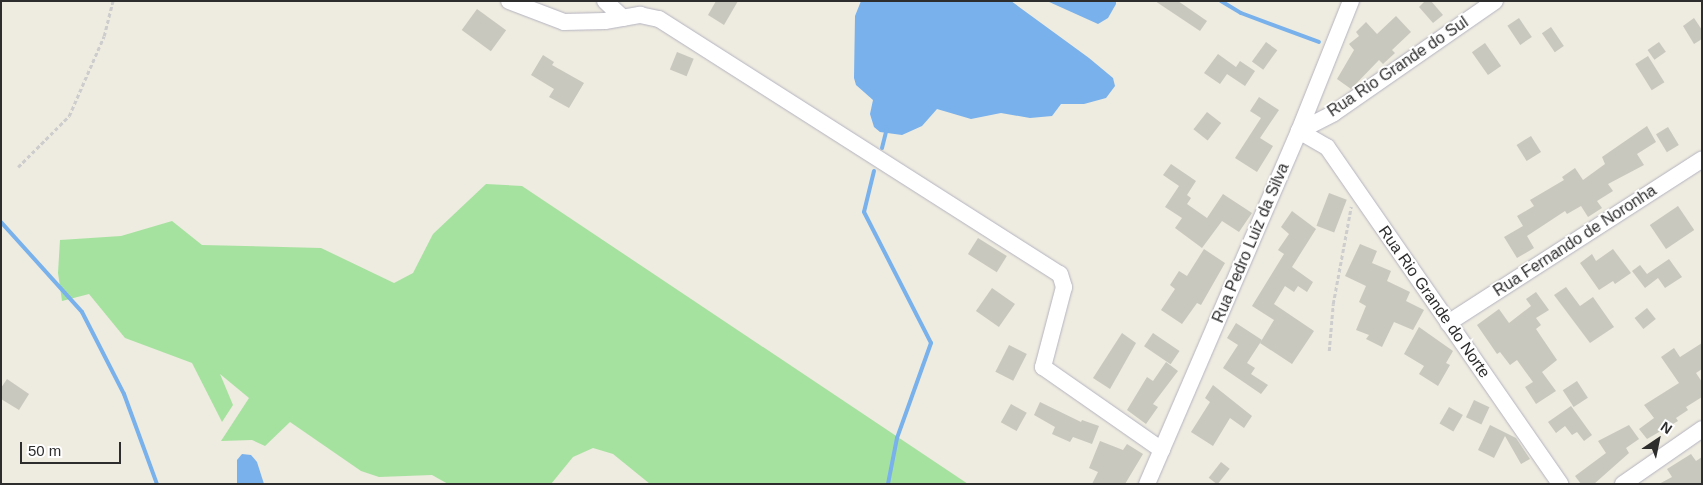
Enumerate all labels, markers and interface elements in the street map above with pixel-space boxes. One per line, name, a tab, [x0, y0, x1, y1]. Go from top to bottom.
street label: Rua Rio Grande do Sul	[1324, 13, 1472, 121]
street label: Rua Pedro Luiz da Silva	[1209, 160, 1293, 326]
street label: Rua Fernando de Noronha	[1490, 181, 1660, 301]
street label: Rua Rio Grande do Norte	[1374, 222, 1494, 382]
north arrow	[1633, 415, 1683, 465]
text: N	[1658, 418, 1675, 437]
scale bar	[22, 432, 124, 464]
text: 50 m	[28, 442, 61, 459]

